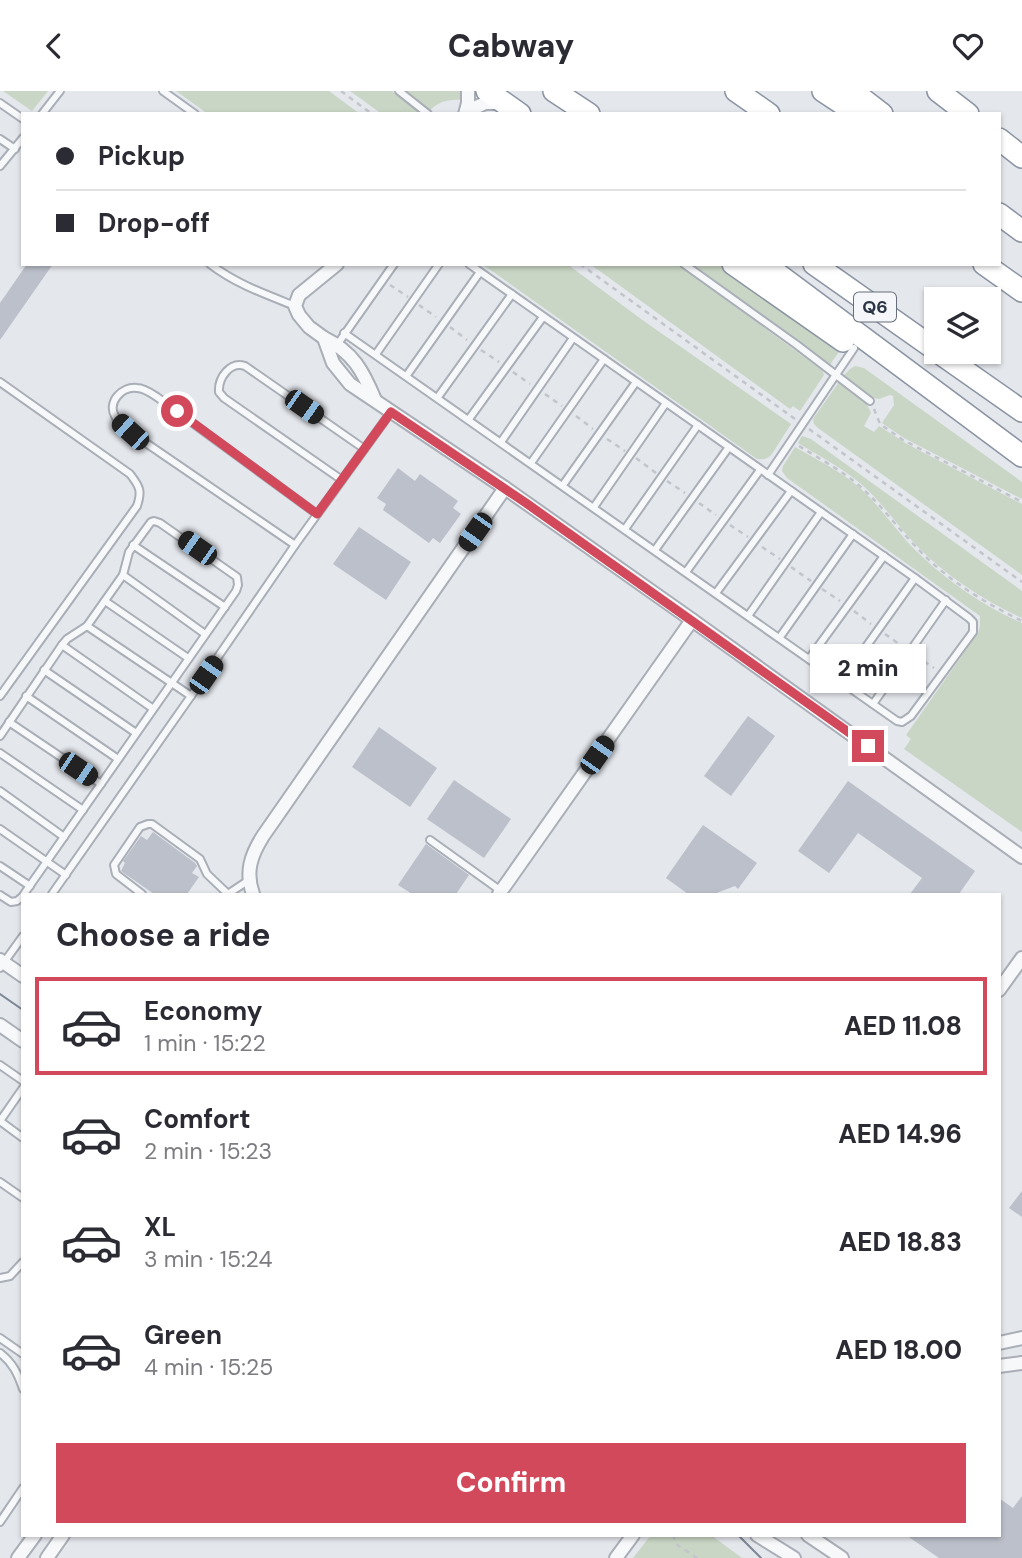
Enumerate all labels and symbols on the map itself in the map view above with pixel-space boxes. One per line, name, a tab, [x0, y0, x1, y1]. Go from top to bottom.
road number: Q6	[854, 293, 896, 321]
car	[281, 386, 328, 428]
route start	[161, 395, 193, 427]
car	[108, 410, 153, 454]
car	[455, 509, 496, 555]
car	[174, 527, 221, 569]
callout: 2 min	[810, 645, 926, 693]
car	[186, 652, 227, 698]
route end	[852, 730, 884, 762]
car	[577, 732, 618, 778]
car	[55, 749, 102, 789]

